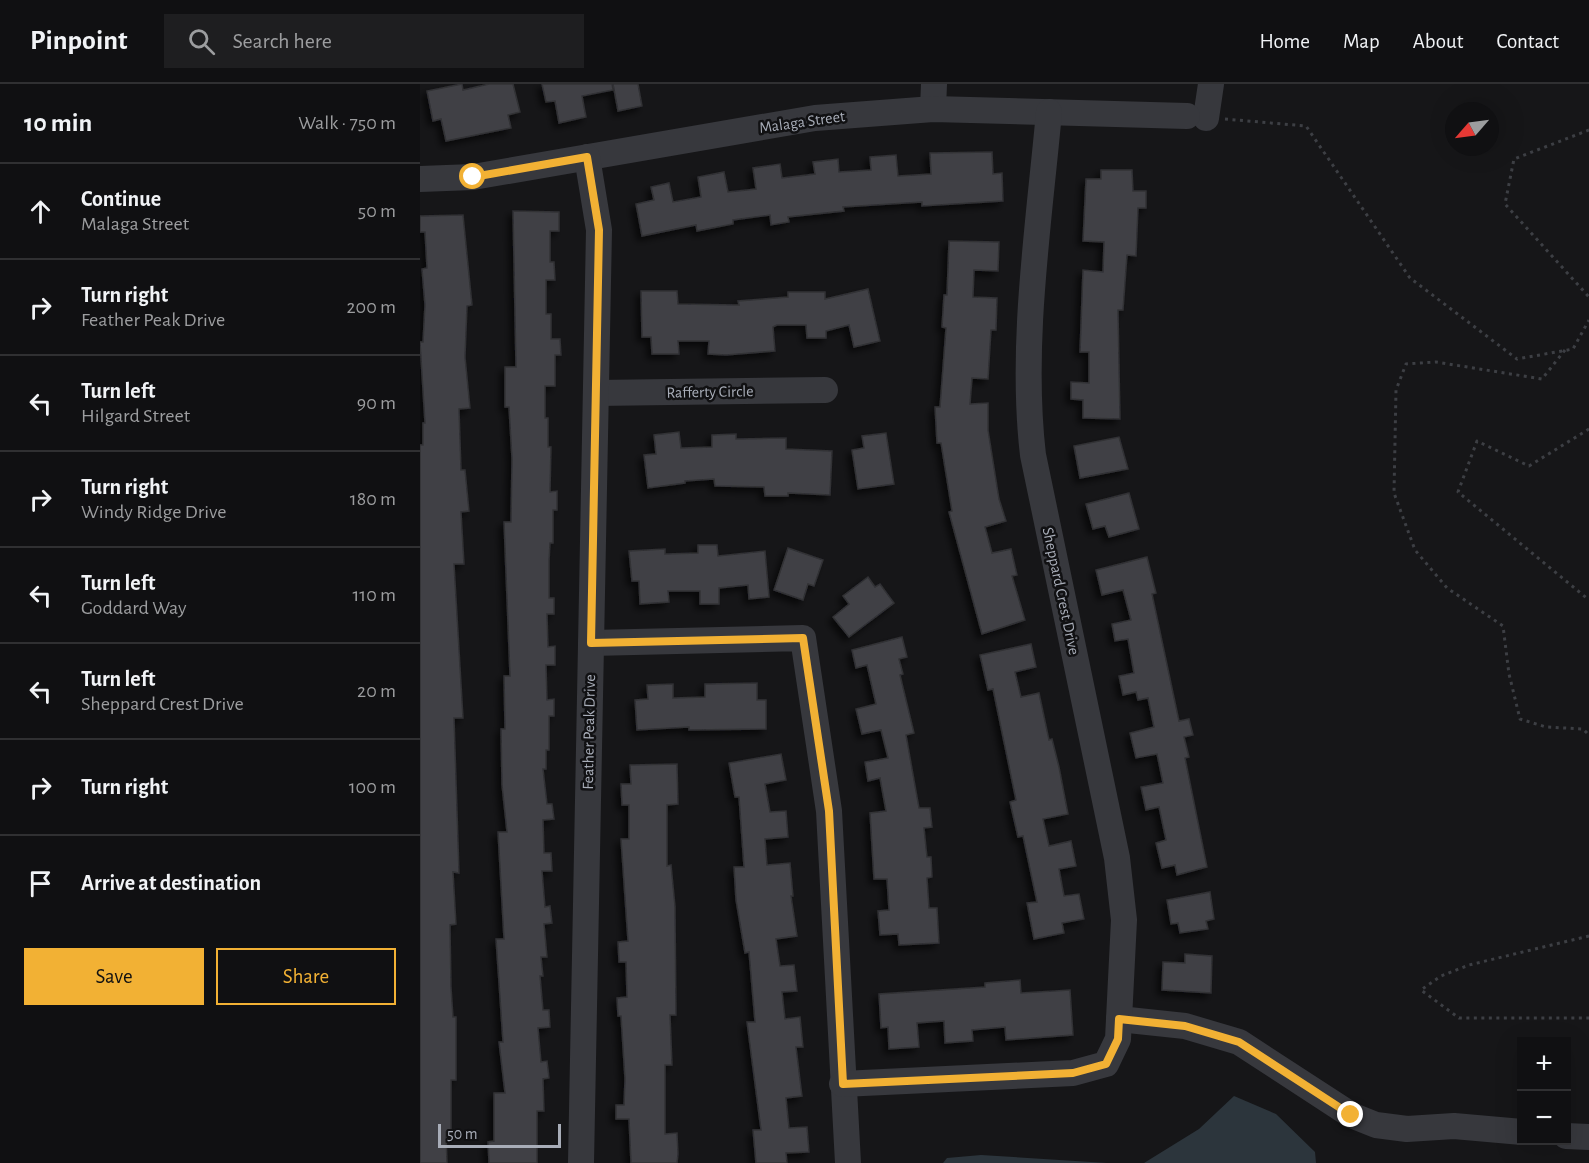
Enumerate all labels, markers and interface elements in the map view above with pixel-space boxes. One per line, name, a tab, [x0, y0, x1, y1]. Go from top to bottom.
search box	[164, 14, 584, 68]
icon: search	[185, 25, 218, 58]
text: Pinpoint	[30, 27, 128, 55]
text: Search here	[233, 30, 332, 52]
text: Home	[1259, 31, 1310, 52]
text: Map	[1343, 31, 1380, 52]
text: About	[1413, 31, 1463, 52]
text: Contact	[1496, 31, 1559, 52]
north arrow	[1445, 102, 1499, 156]
street label: Malaga Street	[758, 108, 846, 136]
text: 10 min	[24, 110, 92, 136]
text: Walk · 750 m	[298, 113, 396, 133]
route start	[459, 163, 485, 189]
text: Continue	[81, 188, 161, 210]
icon: ahead	[24, 195, 57, 228]
text: 50 m	[358, 201, 396, 221]
text: Malaga Street	[81, 214, 189, 234]
text: Turn right	[81, 284, 168, 306]
icon: right	[24, 291, 57, 324]
text: 200 m	[346, 297, 396, 317]
text: Feather Peak Drive	[81, 310, 225, 330]
text: Turn left	[81, 380, 155, 402]
street label: Rafferty Circle	[666, 383, 754, 402]
icon: left	[24, 387, 57, 420]
text: 90 m	[357, 393, 396, 413]
text: Hilgard Street	[81, 406, 190, 426]
text: Turn right	[81, 476, 168, 498]
icon: right	[24, 483, 57, 516]
text: 180 m	[350, 489, 396, 509]
text: Windy Ridge Drive	[81, 502, 226, 522]
street label: Sheppard Crest Drive	[1040, 526, 1082, 656]
text: Turn left	[81, 572, 155, 594]
icon: left	[24, 579, 57, 612]
text: 110 m	[352, 585, 396, 605]
text: Goddard Way	[81, 598, 187, 618]
text: Turn left	[81, 668, 155, 690]
street label: Feather Peak Drive	[580, 674, 598, 790]
icon: left	[24, 675, 57, 708]
text: 20 m	[357, 681, 396, 701]
text: Sheppard Crest Drive	[81, 694, 244, 714]
icon: right	[24, 771, 57, 804]
text: Turn right	[81, 776, 168, 798]
text: 100 m	[349, 777, 396, 797]
icon: arrive	[24, 867, 57, 900]
text: Arrive at destination	[81, 872, 261, 894]
button: Save	[24, 948, 204, 1005]
button: Share	[216, 948, 396, 1005]
map controls	[1517, 1037, 1571, 1145]
button: +	[1517, 1037, 1571, 1091]
button: −	[1517, 1091, 1571, 1145]
route end	[1337, 1101, 1363, 1127]
scale bar	[438, 1121, 561, 1148]
text: 50 m	[447, 1126, 478, 1142]

